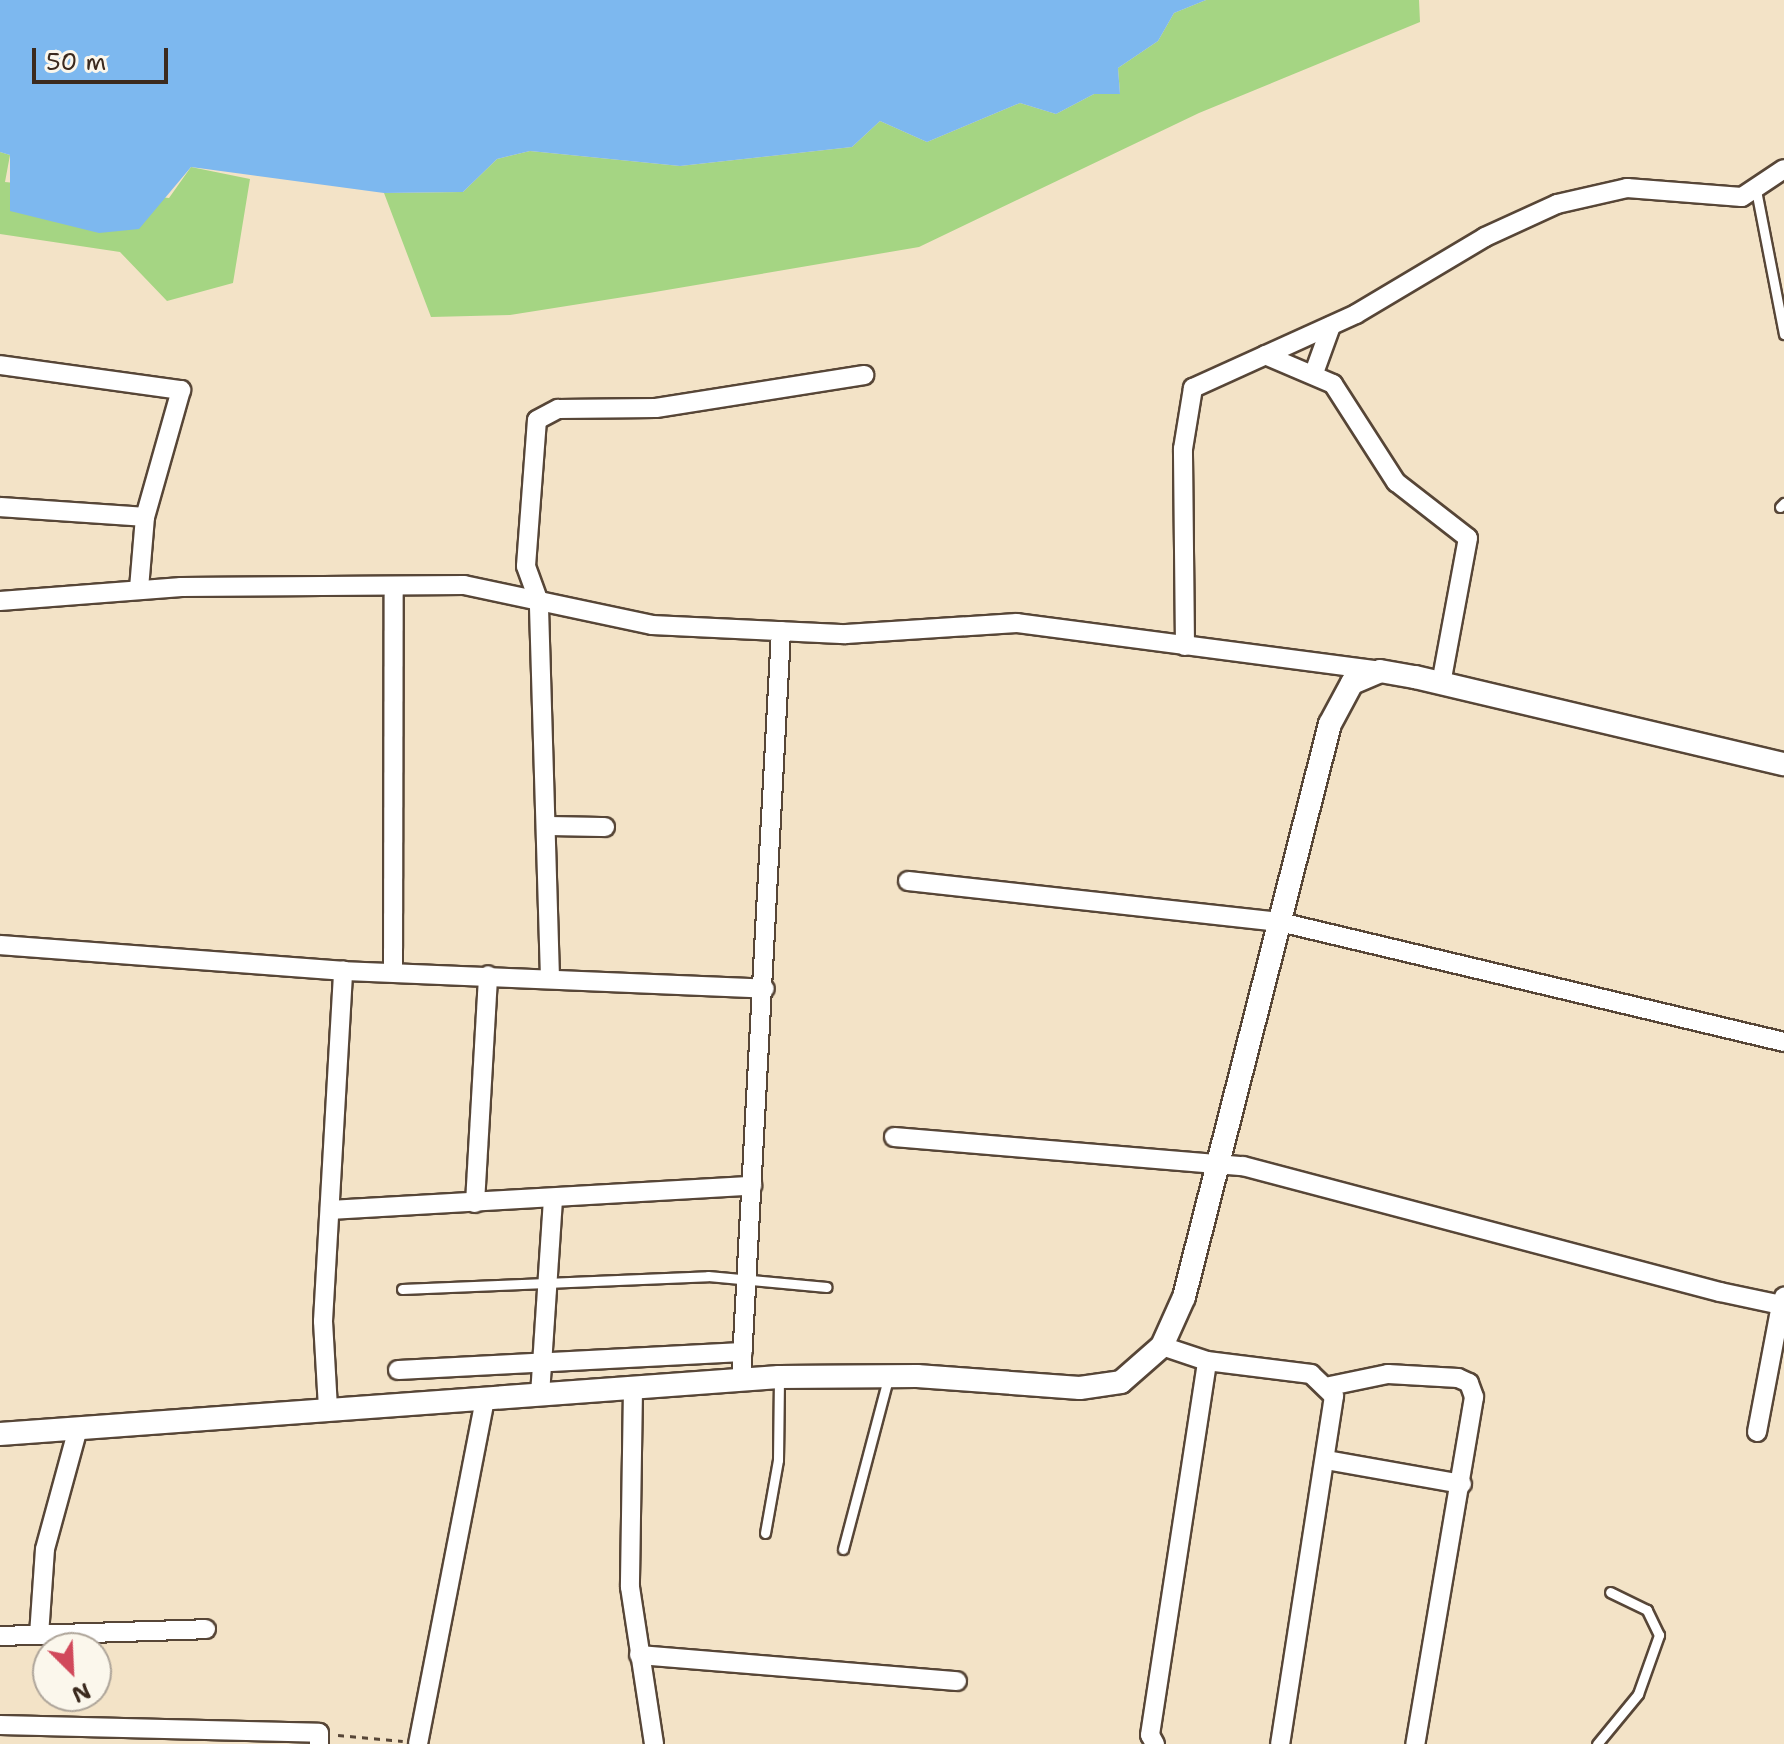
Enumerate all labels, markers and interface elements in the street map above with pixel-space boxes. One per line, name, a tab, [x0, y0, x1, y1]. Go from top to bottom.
scale bar	[36, 32, 172, 82]
text: 50 m	[46, 46, 106, 78]
north arrow	[32, 1632, 112, 1712]
text: N	[67, 1676, 95, 1709]

